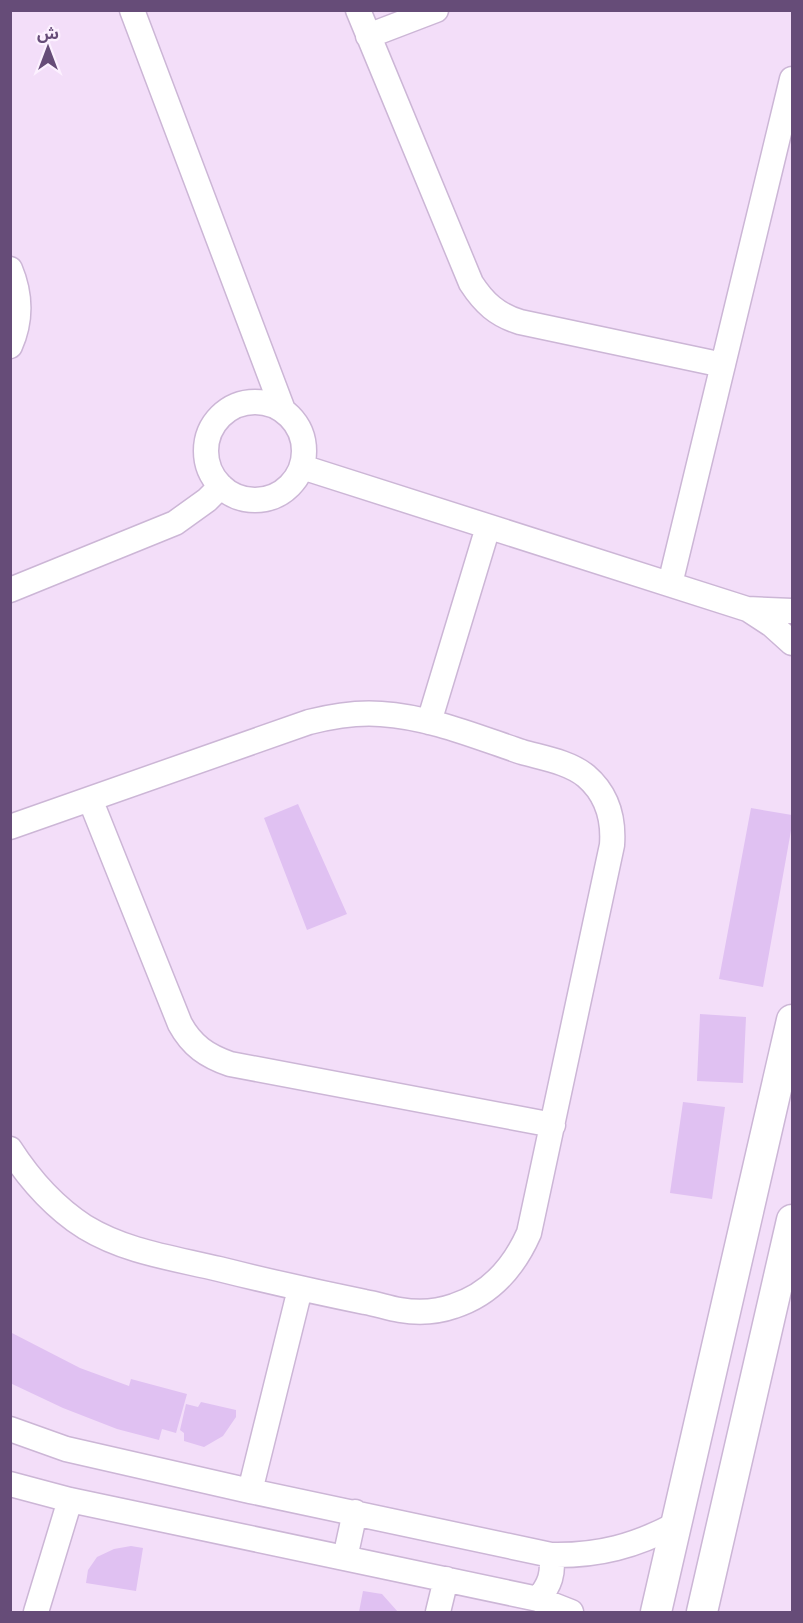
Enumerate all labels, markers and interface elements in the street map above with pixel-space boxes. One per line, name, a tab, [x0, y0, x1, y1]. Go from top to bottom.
north arrow	[18, 18, 78, 78]
text: ش	[37, 22, 59, 44]

